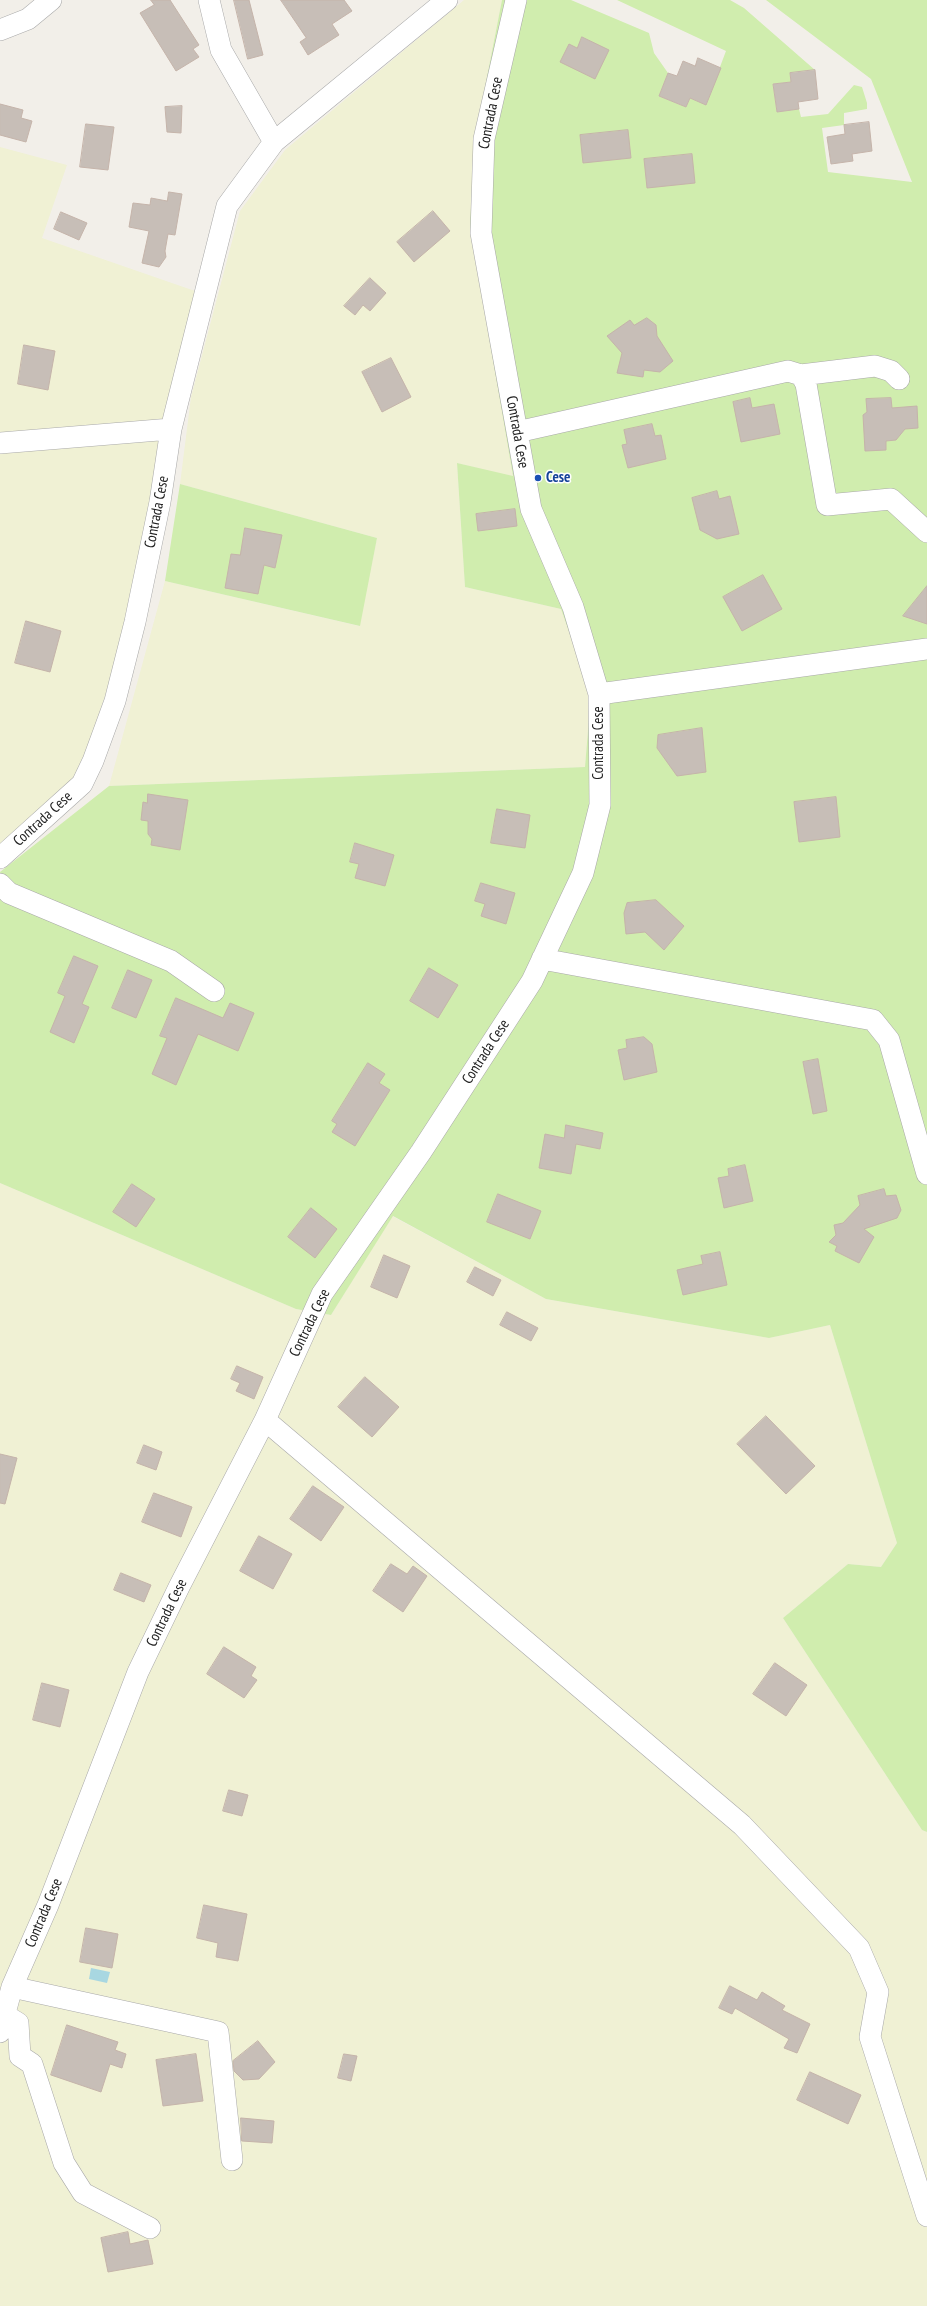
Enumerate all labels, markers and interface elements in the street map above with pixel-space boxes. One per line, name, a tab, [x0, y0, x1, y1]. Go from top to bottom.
street label: Contrada Cese	[475, 75, 507, 151]
street label: Contrada Cese	[502, 394, 532, 470]
place label: Cese	[546, 469, 571, 487]
marker: Cese	[533, 473, 543, 483]
street label: Contrada Cese	[141, 474, 173, 550]
street label: Contrada Cese	[590, 706, 608, 780]
street label: Contrada Cese	[10, 788, 76, 850]
street label: Contrada Cese	[458, 1016, 514, 1088]
street label: Contrada Cese	[286, 1286, 334, 1360]
street label: Contrada Cese	[143, 1576, 191, 1650]
street label: Contrada Cese	[21, 1876, 67, 1950]

